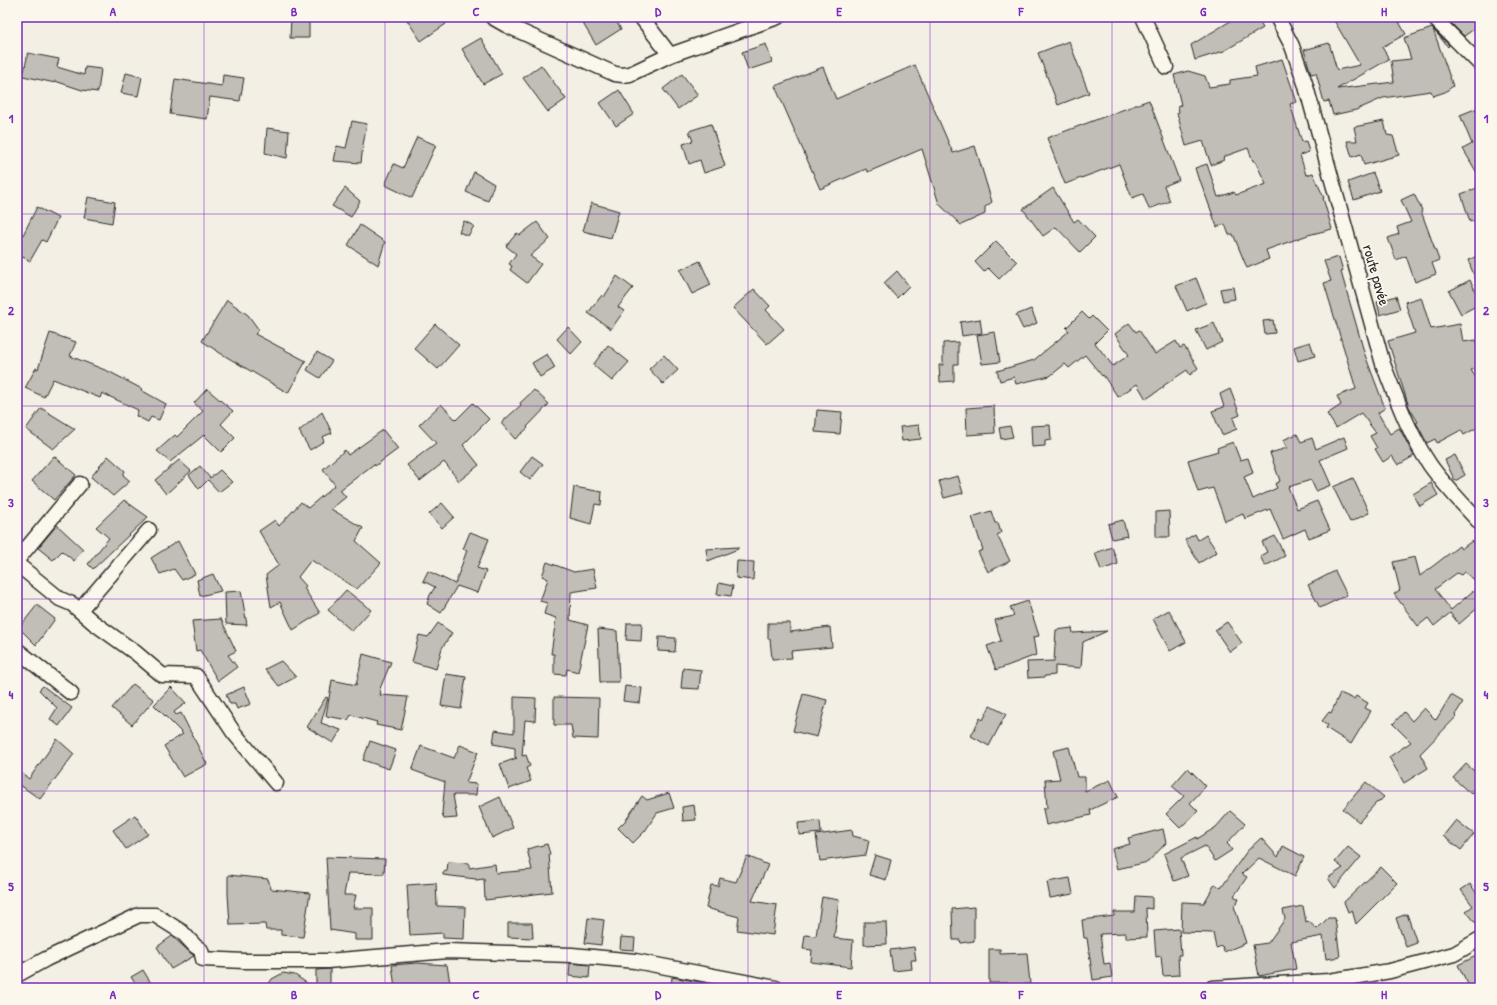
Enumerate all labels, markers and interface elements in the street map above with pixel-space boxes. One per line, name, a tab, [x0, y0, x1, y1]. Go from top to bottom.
text: A	[110, 2, 117, 20]
text: B	[291, 2, 298, 20]
text: C	[472, 2, 480, 20]
text: D	[655, 2, 662, 20]
text: E	[836, 2, 842, 20]
text: F	[1018, 2, 1025, 20]
text: G	[1200, 2, 1207, 20]
text: H	[1381, 2, 1387, 20]
text: 1	[9, 109, 14, 127]
text: 1	[1484, 109, 1489, 127]
street label: route pavée	[1358, 242, 1395, 308]
text: 2	[8, 301, 15, 319]
text: 2	[1483, 301, 1490, 319]
text: 3	[8, 493, 14, 511]
text: 3	[1483, 493, 1489, 511]
text: 4	[9, 685, 14, 703]
text: 4	[1484, 685, 1489, 703]
text: 5	[8, 877, 14, 895]
text: 5	[1483, 877, 1489, 895]
text: A	[110, 985, 117, 1003]
text: B	[291, 985, 298, 1003]
text: C	[472, 985, 480, 1003]
text: D	[655, 985, 662, 1003]
text: E	[836, 985, 842, 1003]
text: F	[1018, 985, 1025, 1003]
text: G	[1200, 985, 1207, 1003]
text: H	[1381, 985, 1387, 1003]

